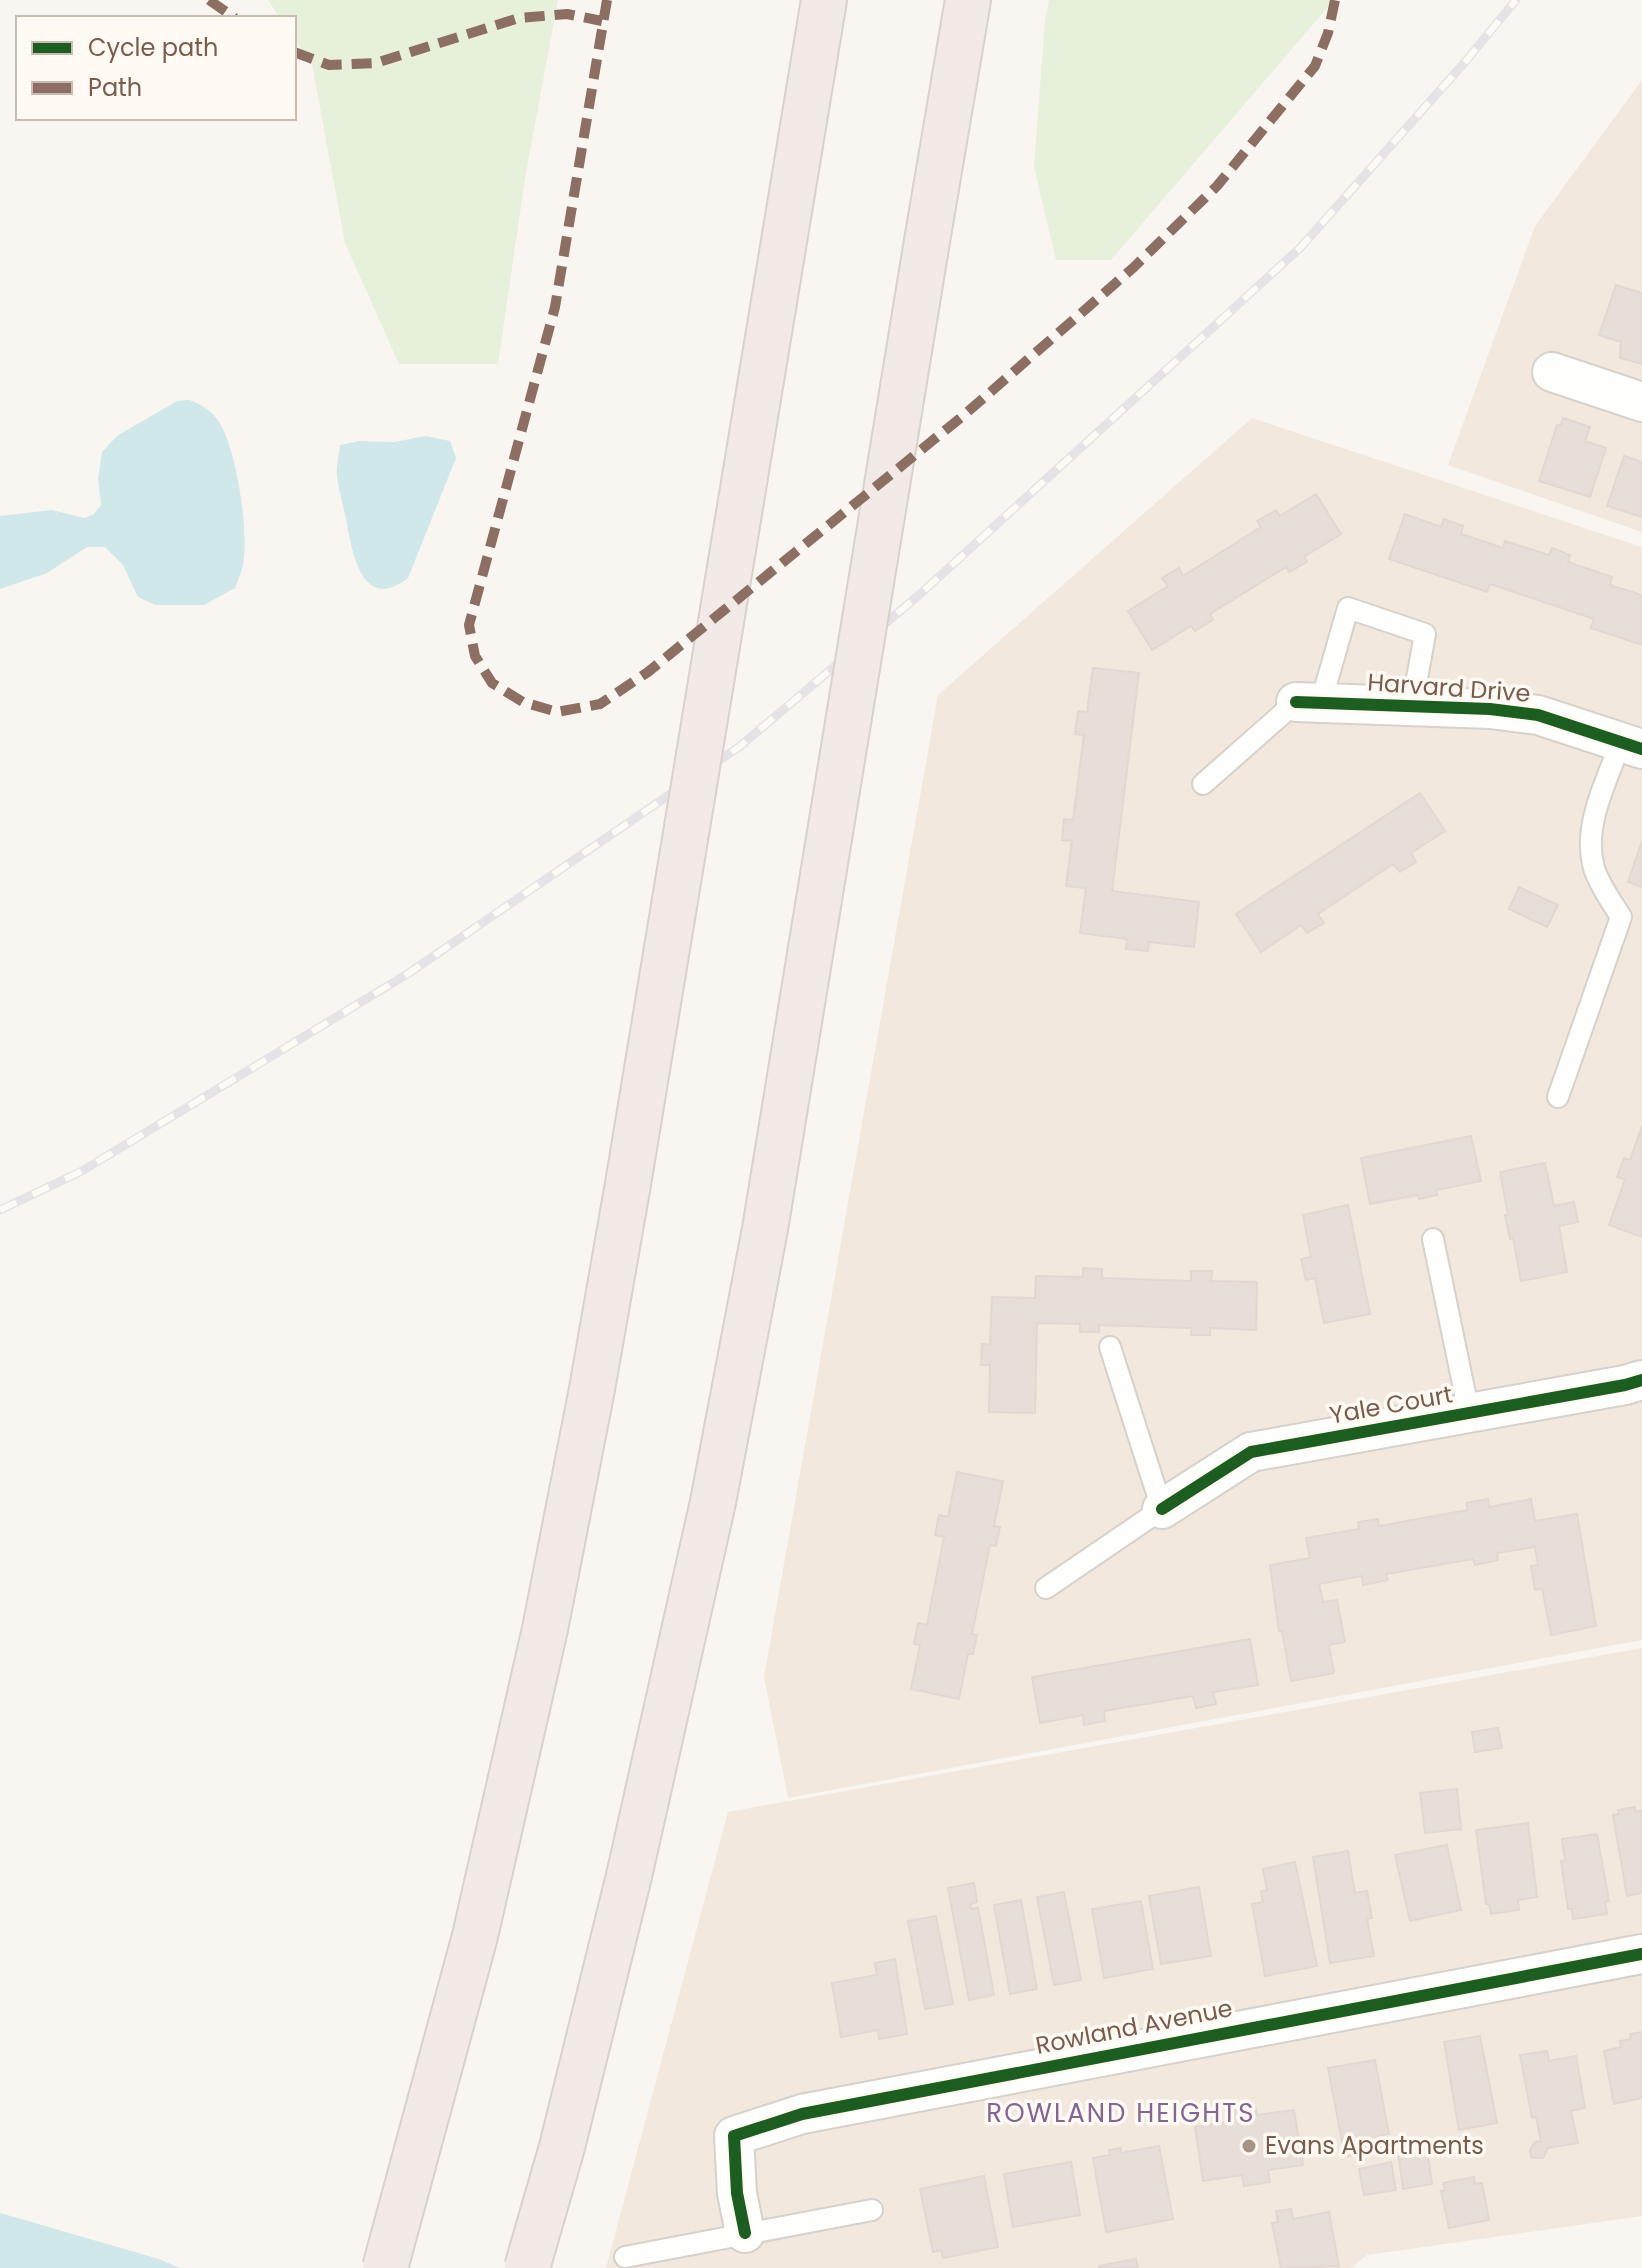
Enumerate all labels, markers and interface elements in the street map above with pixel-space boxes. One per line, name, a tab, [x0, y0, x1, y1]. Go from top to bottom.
legend	[16, 16, 296, 120]
text: Cycle path	[88, 31, 218, 64]
text: Path	[88, 71, 142, 104]
street label: Harvard Drive	[1366, 665, 1532, 710]
street label: Yale Court	[1327, 1377, 1455, 1432]
street label: Rowland Avenue	[1033, 1991, 1235, 2062]
district label: ROWLAND HEIGHTS	[986, 2095, 1256, 2131]
place label: Evans Apartments	[1265, 2129, 1484, 2162]
marker: Evans Apartments	[1240, 2137, 1258, 2155]

